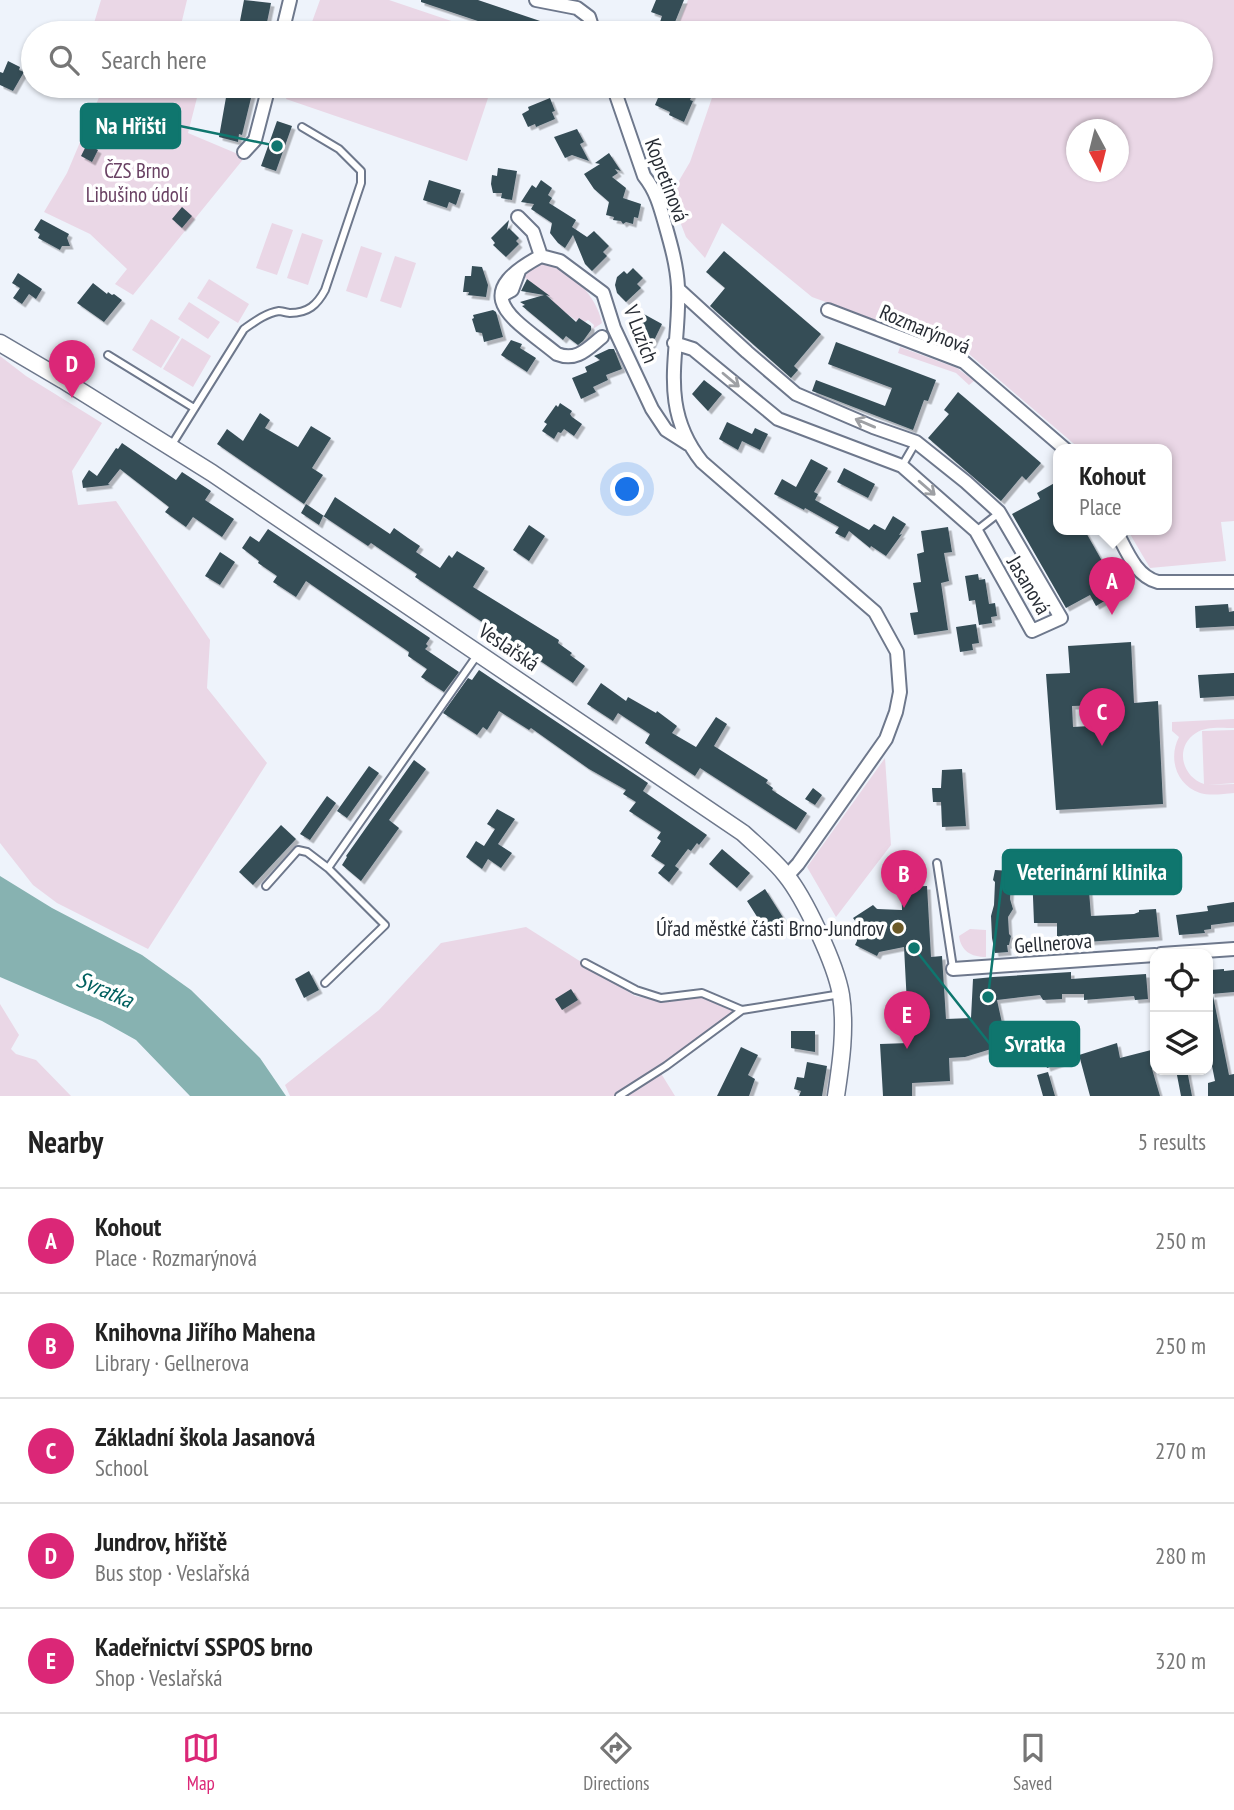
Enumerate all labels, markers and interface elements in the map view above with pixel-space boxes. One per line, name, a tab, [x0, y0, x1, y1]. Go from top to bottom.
search box	[21, 21, 1213, 98]
icon: search	[45, 41, 83, 79]
text: Search here	[101, 43, 207, 76]
callout: Na Hřišti	[81, 104, 180, 148]
text: Na Hřišti	[96, 111, 166, 140]
north arrow	[1066, 119, 1129, 182]
street label: Kopretinová	[639, 134, 695, 226]
park label: ČZS Brno Libušino údolí	[86, 157, 189, 208]
street label: Rozmarýnová	[876, 298, 974, 360]
street label: V Luzích	[617, 300, 664, 367]
pin: D	[49, 340, 95, 398]
one-way arrow	[721, 372, 739, 388]
one-way arrow	[854, 416, 876, 429]
popup	[1053, 444, 1172, 535]
text: Kohout	[1079, 459, 1146, 492]
your location	[610, 472, 644, 506]
one-way arrow	[918, 480, 936, 496]
text: Place	[1079, 492, 1122, 521]
street label: Jasanová	[1001, 550, 1057, 619]
pin: A	[1089, 557, 1135, 615]
street label: Veslařská	[473, 616, 544, 677]
pin: C	[1079, 688, 1125, 746]
pin: B	[881, 850, 927, 908]
callout: Veterinární klinika	[1003, 850, 1181, 894]
text: Veterinární klinika	[1016, 857, 1167, 886]
place label: Úřad městké části Brno-Jundrov	[656, 915, 885, 942]
marker: Úřad městké části Brno-Jundrov	[890, 920, 906, 936]
street label: Gellnerova	[1013, 927, 1093, 959]
map controls	[1150, 949, 1213, 1075]
button: locate	[1150, 949, 1213, 1012]
water label: Svratka	[72, 964, 139, 1015]
pin: E	[884, 991, 930, 1049]
button: layers	[1150, 1012, 1213, 1075]
callout: Svratka	[990, 1022, 1079, 1066]
text: Svratka	[1004, 1029, 1066, 1058]
text: Nearby	[28, 1122, 103, 1161]
text: 5 results	[1138, 1127, 1206, 1156]
text: Kohout	[95, 1210, 161, 1243]
text: A	[45, 1226, 57, 1255]
text: 250 m	[1155, 1226, 1206, 1255]
text: Place · Rozmarýnová	[95, 1243, 257, 1272]
text: Knihovna Jiřího Mahena	[95, 1315, 315, 1348]
text: B	[45, 1331, 57, 1360]
text: 250 m	[1155, 1331, 1206, 1360]
text: Library · Gellnerova	[95, 1348, 249, 1377]
text: Základní škola Jasanová	[95, 1420, 315, 1453]
text: C	[46, 1436, 56, 1465]
text: 270 m	[1155, 1436, 1206, 1465]
text: School	[95, 1453, 148, 1482]
text: Jundrov, hřiště	[95, 1525, 227, 1558]
text: D	[45, 1541, 57, 1570]
text: 280 m	[1155, 1541, 1206, 1570]
text: Bus stop · Veslařská	[95, 1558, 250, 1587]
text: Kadeřnictví SSPOS brno	[95, 1630, 313, 1663]
text: E	[46, 1646, 56, 1675]
text: 320 m	[1155, 1646, 1206, 1675]
text: Shop · Veslařská	[95, 1663, 223, 1692]
tab: Map	[182, 1729, 220, 1795]
tab: Directions	[583, 1729, 649, 1795]
tab: Saved	[1013, 1729, 1052, 1795]

